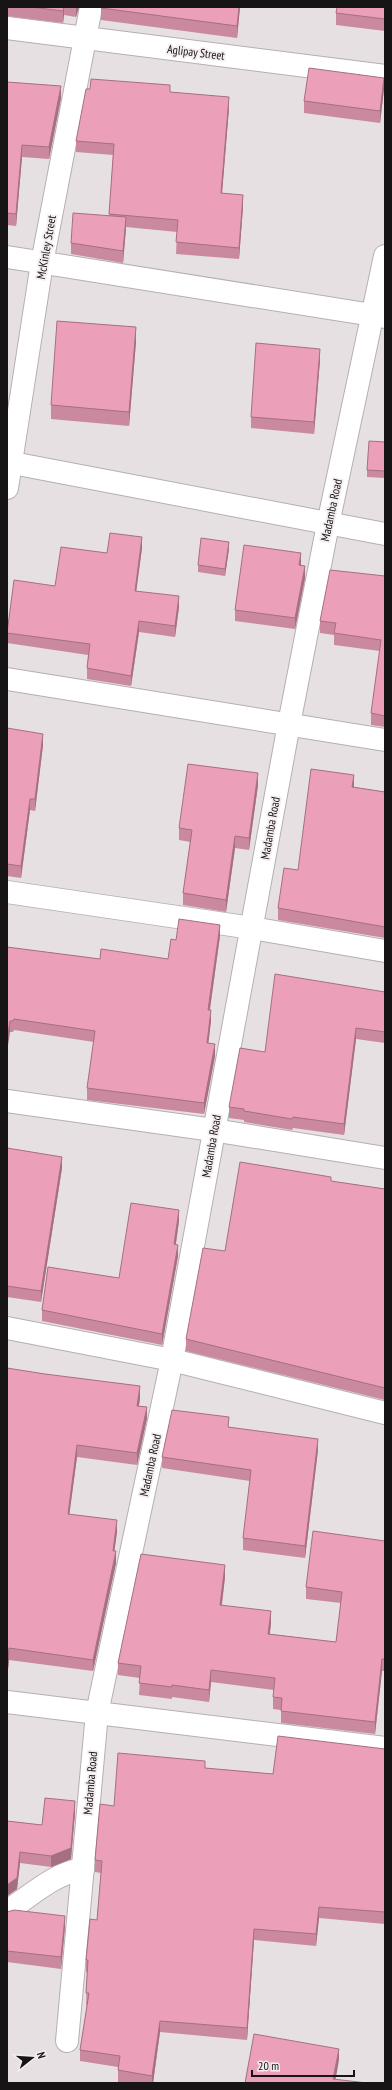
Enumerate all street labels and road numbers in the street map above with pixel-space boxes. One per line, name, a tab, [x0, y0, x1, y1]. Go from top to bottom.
street label: Aglipay Street	[166, 41, 226, 63]
street label: McKinley Street	[33, 213, 59, 280]
street label: Madamba Road	[317, 477, 345, 543]
street label: Madamba Road	[257, 796, 283, 860]
street label: Madamba Road	[198, 1114, 224, 1178]
street label: Madamba Road	[136, 1432, 164, 1498]
street label: Madamba Road	[80, 1751, 100, 1815]

